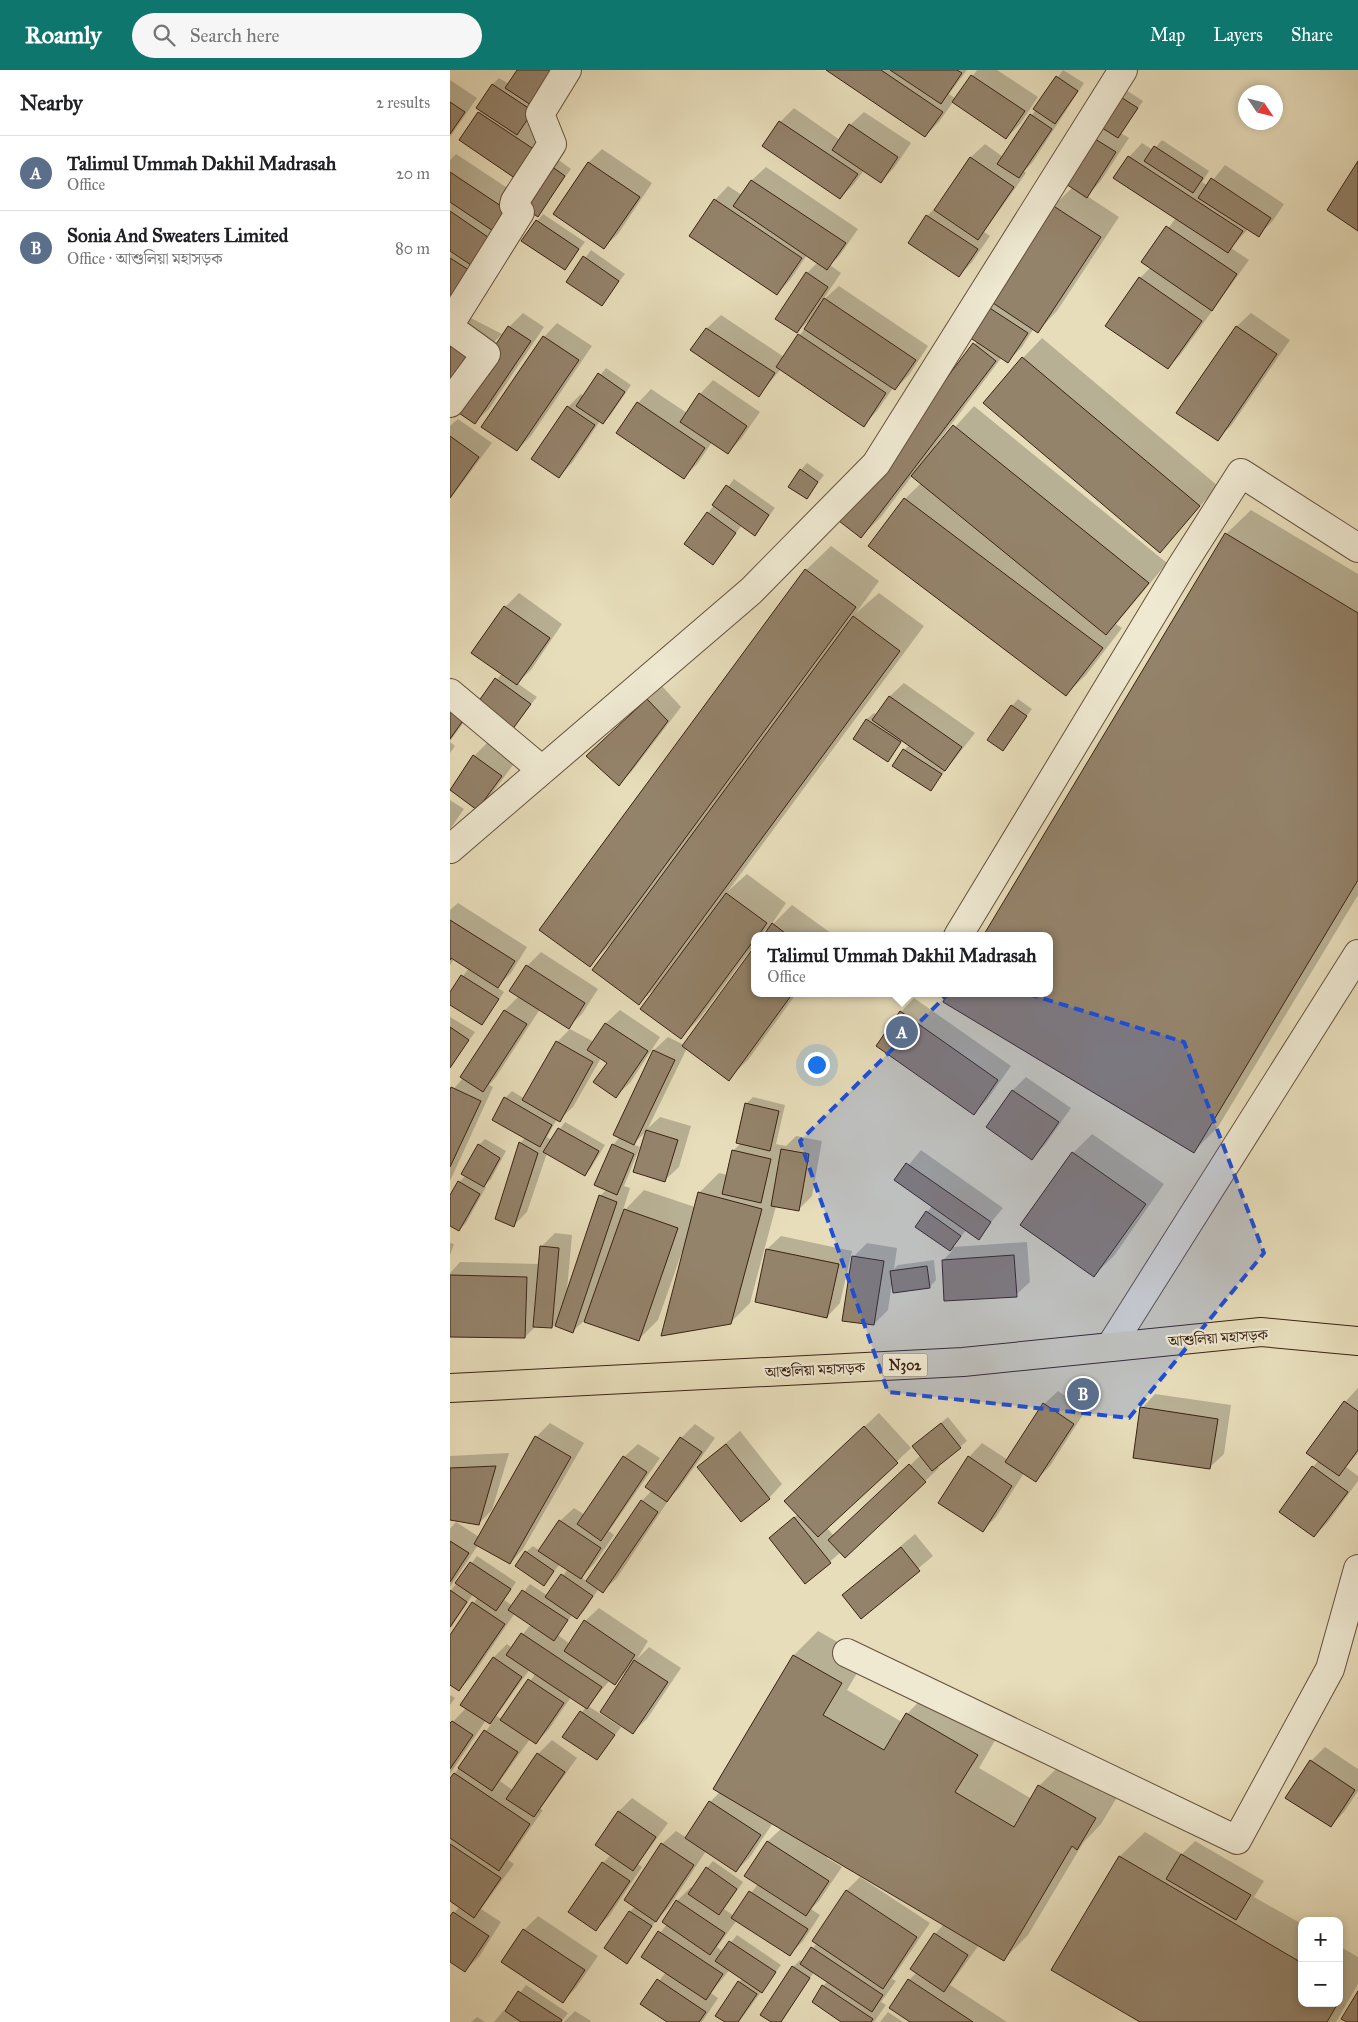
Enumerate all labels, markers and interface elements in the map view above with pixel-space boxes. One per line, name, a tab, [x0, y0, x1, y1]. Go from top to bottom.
search box	[132, 13, 482, 58]
text: Roamly	[25, 20, 102, 50]
icon: search	[150, 21, 178, 49]
text: Search here	[190, 24, 280, 47]
text: Map	[1150, 24, 1185, 46]
text: Layers	[1213, 24, 1263, 46]
text: Share	[1291, 24, 1333, 46]
north arrow	[1238, 85, 1283, 130]
text: Nearby	[20, 90, 83, 116]
text: 2 results	[376, 93, 430, 112]
text: Talimul Ummah Dakhil Madrasah	[67, 152, 336, 175]
text: A	[31, 164, 41, 183]
text: 20 m	[396, 164, 430, 183]
text: Office	[67, 175, 105, 194]
text: Sonia And Sweaters Limited	[67, 224, 288, 247]
text: B	[31, 239, 41, 258]
text: 80 m	[395, 239, 430, 258]
text: Office · আশুলিয়া মহাসড়ক	[67, 249, 222, 268]
popup	[751, 932, 1053, 997]
text: Talimul Ummah Dakhil Madrasah	[767, 944, 1037, 967]
text: Office	[767, 967, 806, 986]
pin: A	[886, 1013, 918, 1051]
your location	[804, 1052, 830, 1078]
street label: আশুলিয়া মহাসড়ক	[1166, 1325, 1269, 1351]
road number: N302	[882, 1354, 928, 1376]
street label: আশুলিয়া মহাসড়ক	[764, 1358, 866, 1382]
pin: B	[1067, 1375, 1099, 1413]
map controls	[1298, 1917, 1343, 2007]
button: +	[1298, 1917, 1343, 1962]
button: −	[1298, 1962, 1343, 2007]

